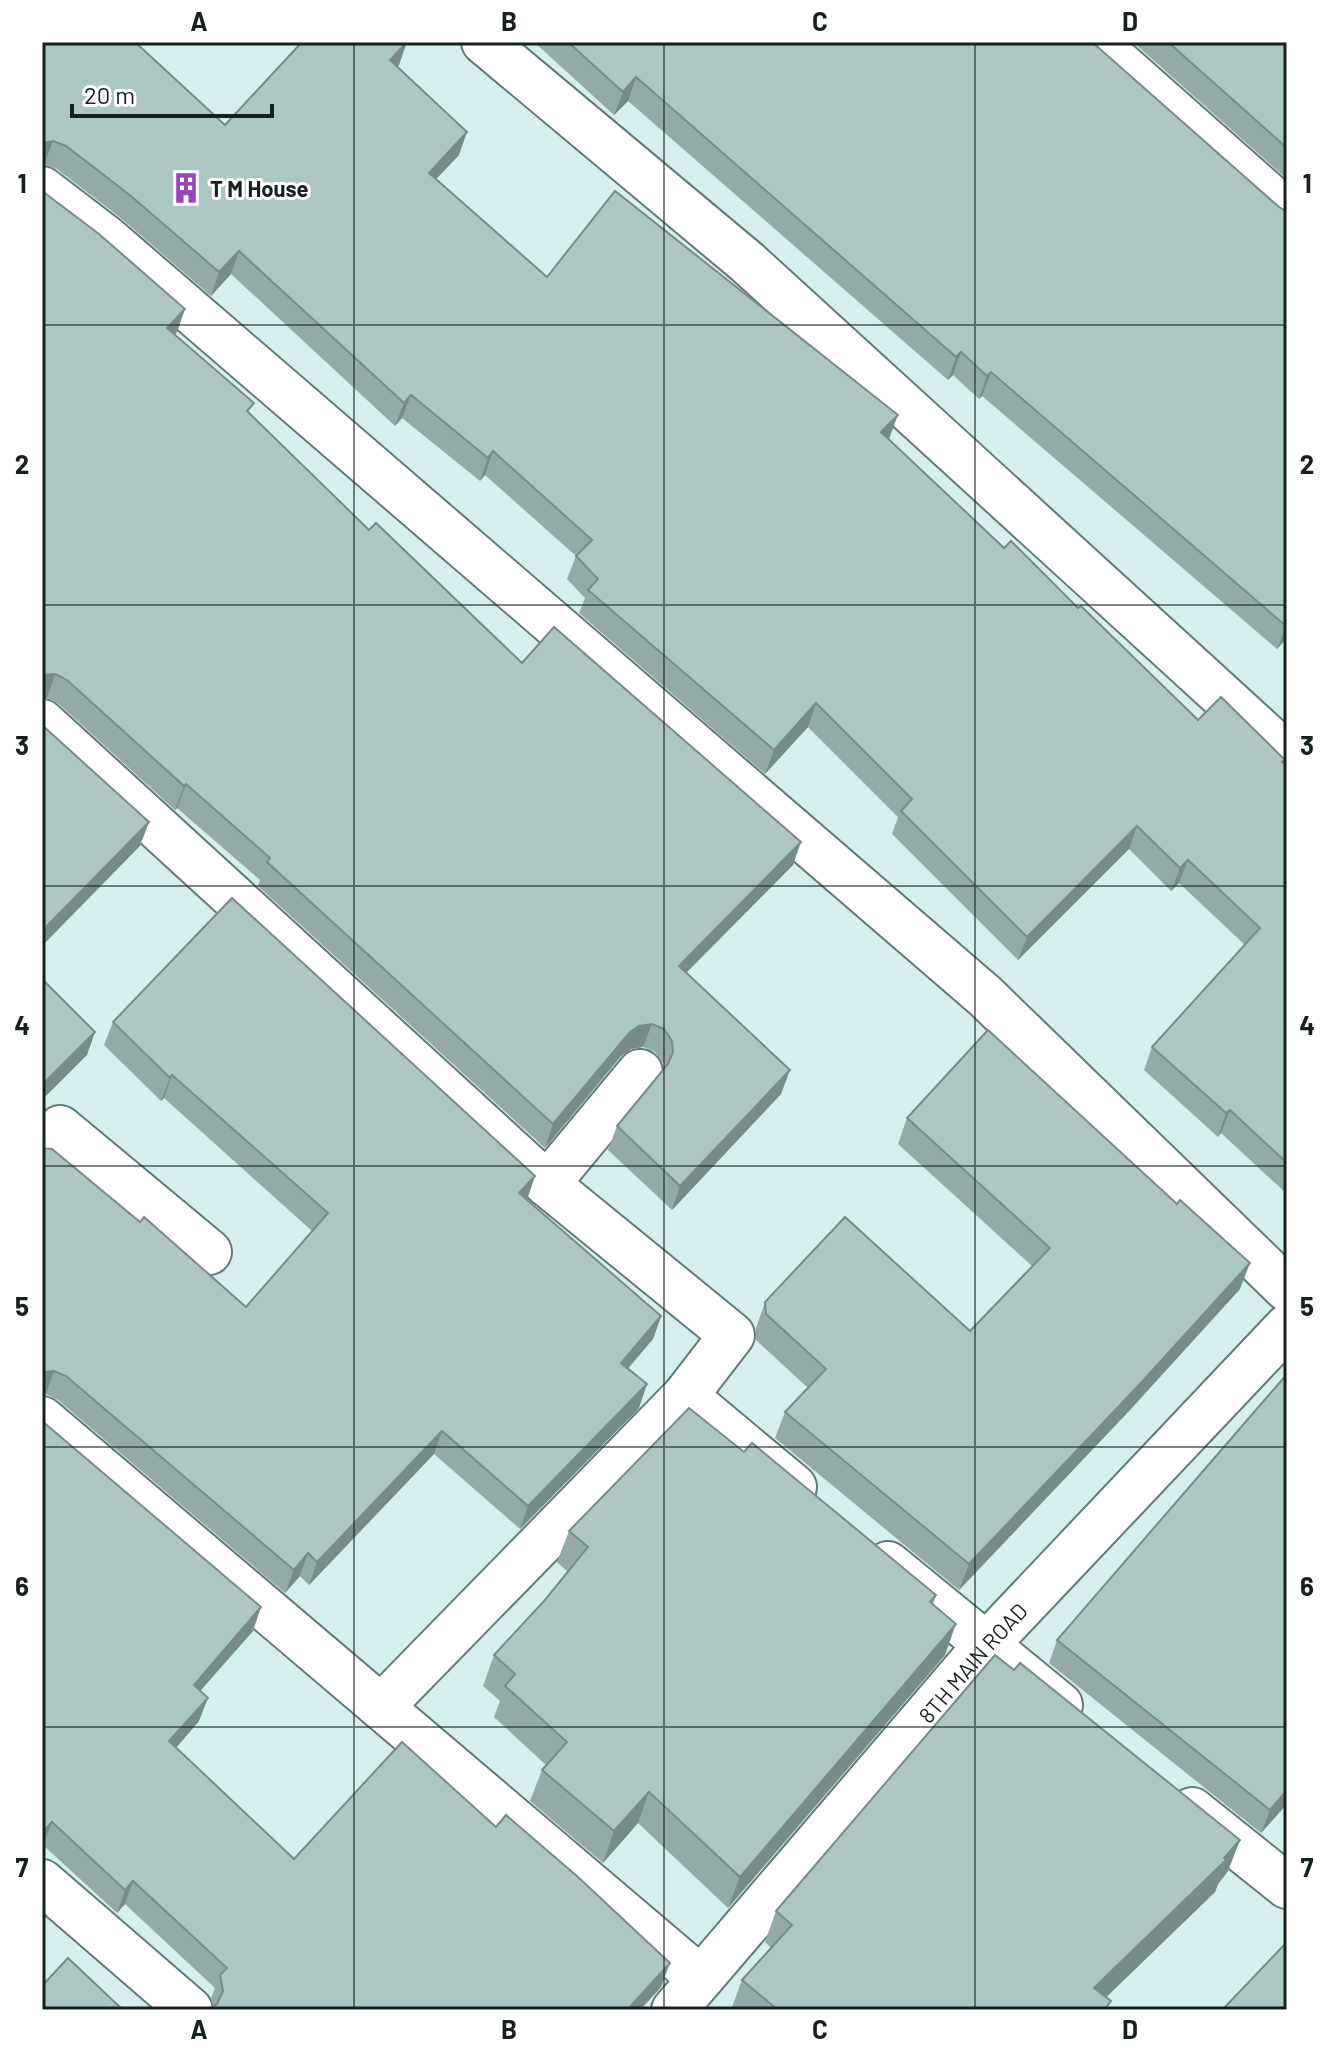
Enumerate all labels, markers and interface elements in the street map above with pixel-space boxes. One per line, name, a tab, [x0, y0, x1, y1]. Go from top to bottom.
text: A	[190, 5, 208, 36]
text: B	[501, 5, 517, 36]
text: C	[812, 5, 828, 36]
text: D	[1122, 5, 1138, 36]
scale bar	[72, 68, 272, 118]
text: 20 m	[84, 80, 135, 109]
text: 1	[17, 167, 27, 198]
text: 1	[1302, 167, 1312, 198]
building icon: T M House	[169, 171, 203, 205]
place label: T M House	[210, 175, 309, 201]
text: 2	[15, 448, 29, 479]
text: 2	[1300, 448, 1314, 479]
text: 3	[15, 729, 29, 760]
text: 3	[1300, 729, 1314, 760]
text: 4	[14, 1009, 30, 1040]
text: 4	[1299, 1009, 1315, 1040]
text: 5	[15, 1290, 29, 1321]
text: 5	[1300, 1290, 1314, 1321]
text: 6	[15, 1570, 29, 1601]
text: 6	[1300, 1570, 1314, 1601]
street label: 8TH MAIN ROAD	[913, 1597, 1032, 1728]
text: 7	[16, 1851, 29, 1882]
text: 7	[1301, 1851, 1314, 1882]
text: A	[190, 2013, 208, 2044]
text: B	[501, 2013, 517, 2044]
text: C	[812, 2013, 828, 2044]
text: D	[1122, 2013, 1138, 2044]

